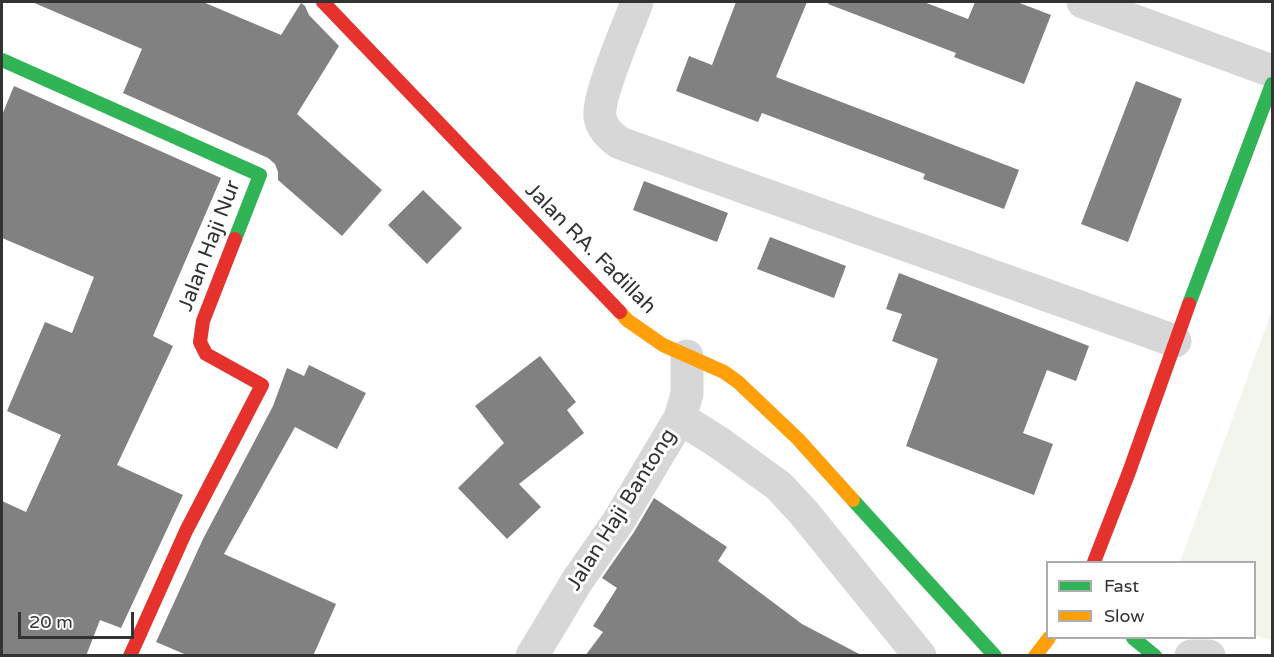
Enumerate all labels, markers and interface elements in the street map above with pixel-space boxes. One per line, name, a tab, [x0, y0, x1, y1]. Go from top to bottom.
street label: Jalan Haji Nur	[174, 177, 246, 315]
street label: Jalan RA. Fadillah	[519, 178, 661, 320]
street label: Jalan Haji Bantong	[562, 424, 682, 596]
legend	[1046, 561, 1256, 639]
text: Fast	[1104, 575, 1139, 597]
scale bar	[21, 600, 136, 638]
text: Slow	[1104, 605, 1145, 627]
text: 20 m	[29, 611, 73, 633]

